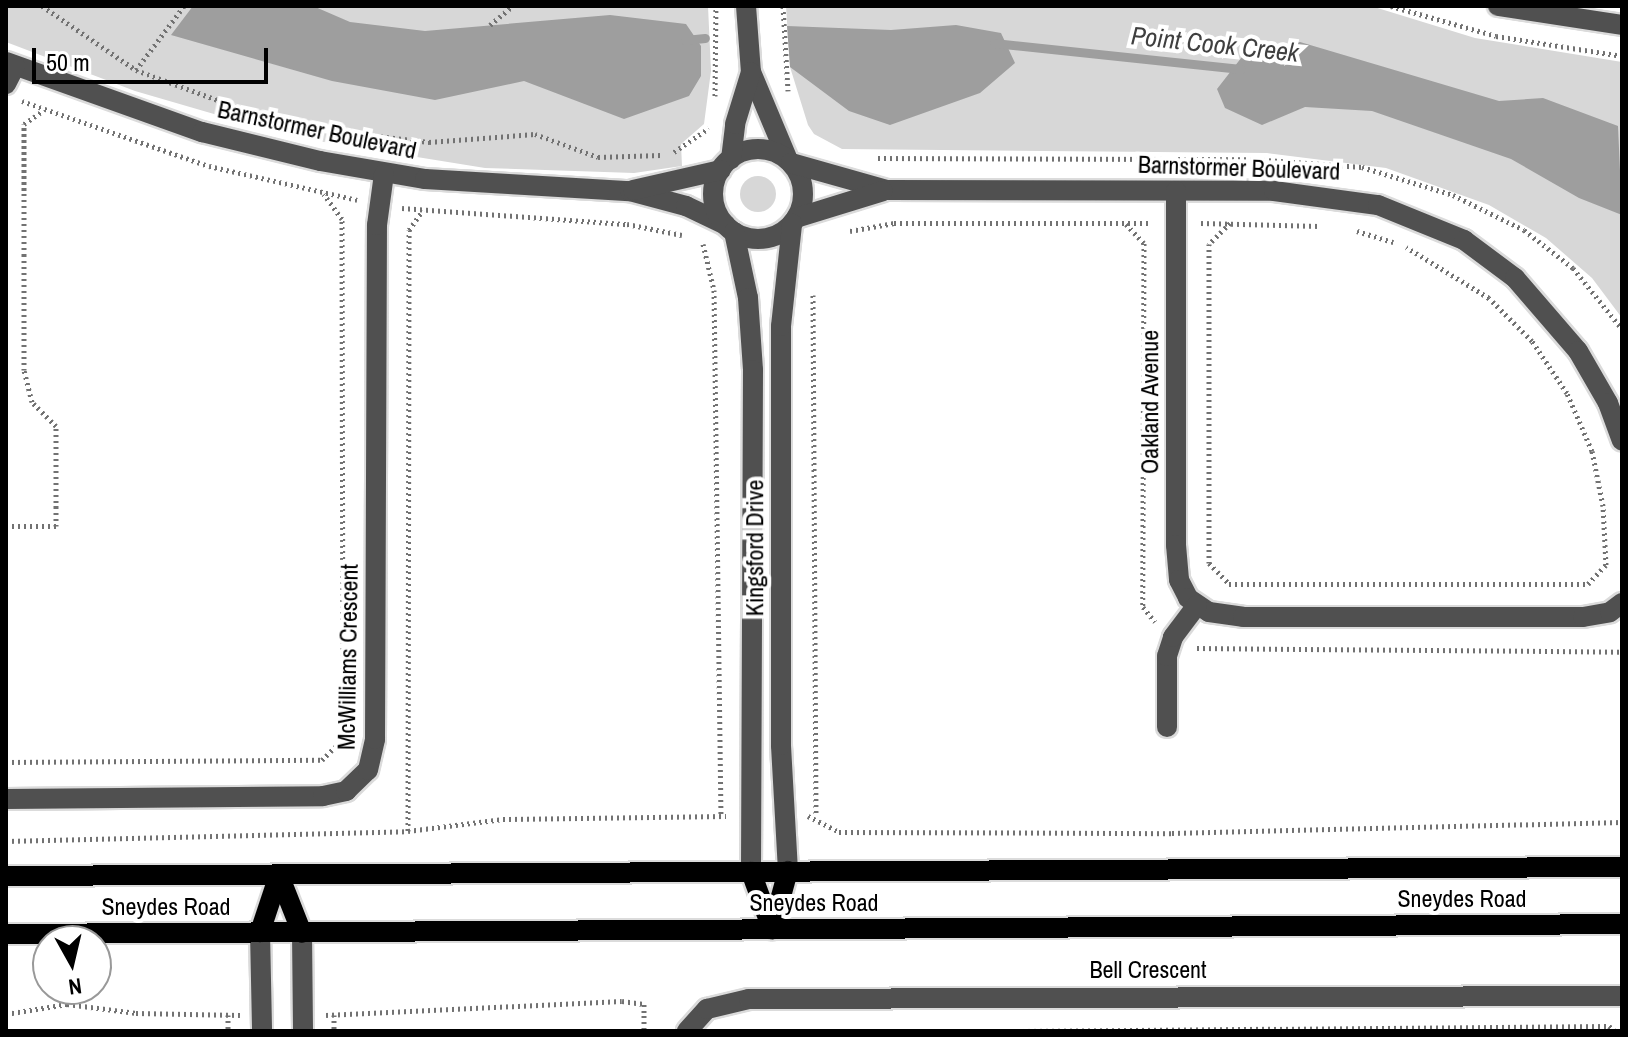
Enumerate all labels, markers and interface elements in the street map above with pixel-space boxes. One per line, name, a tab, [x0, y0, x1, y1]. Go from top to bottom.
water label: Point Cook Creek	[1130, 20, 1300, 68]
scale bar	[36, 32, 272, 82]
text: 50 m	[46, 46, 90, 78]
street label: Barnstormer Boulevard	[215, 95, 419, 165]
street label: Barnstormer Boulevard	[1137, 150, 1341, 186]
street label: Oakland Avenue	[1136, 329, 1164, 475]
street label: Kingsford Drive	[741, 480, 769, 616]
street label: McWilliams Crescent	[332, 564, 364, 750]
street label: Sneydes Road	[1397, 885, 1527, 913]
street label: Sneydes Road	[749, 889, 879, 917]
street label: Sneydes Road	[101, 893, 231, 921]
north arrow	[32, 925, 112, 1005]
street label: Bell Crescent	[1089, 956, 1207, 984]
text: N	[67, 971, 84, 1003]

